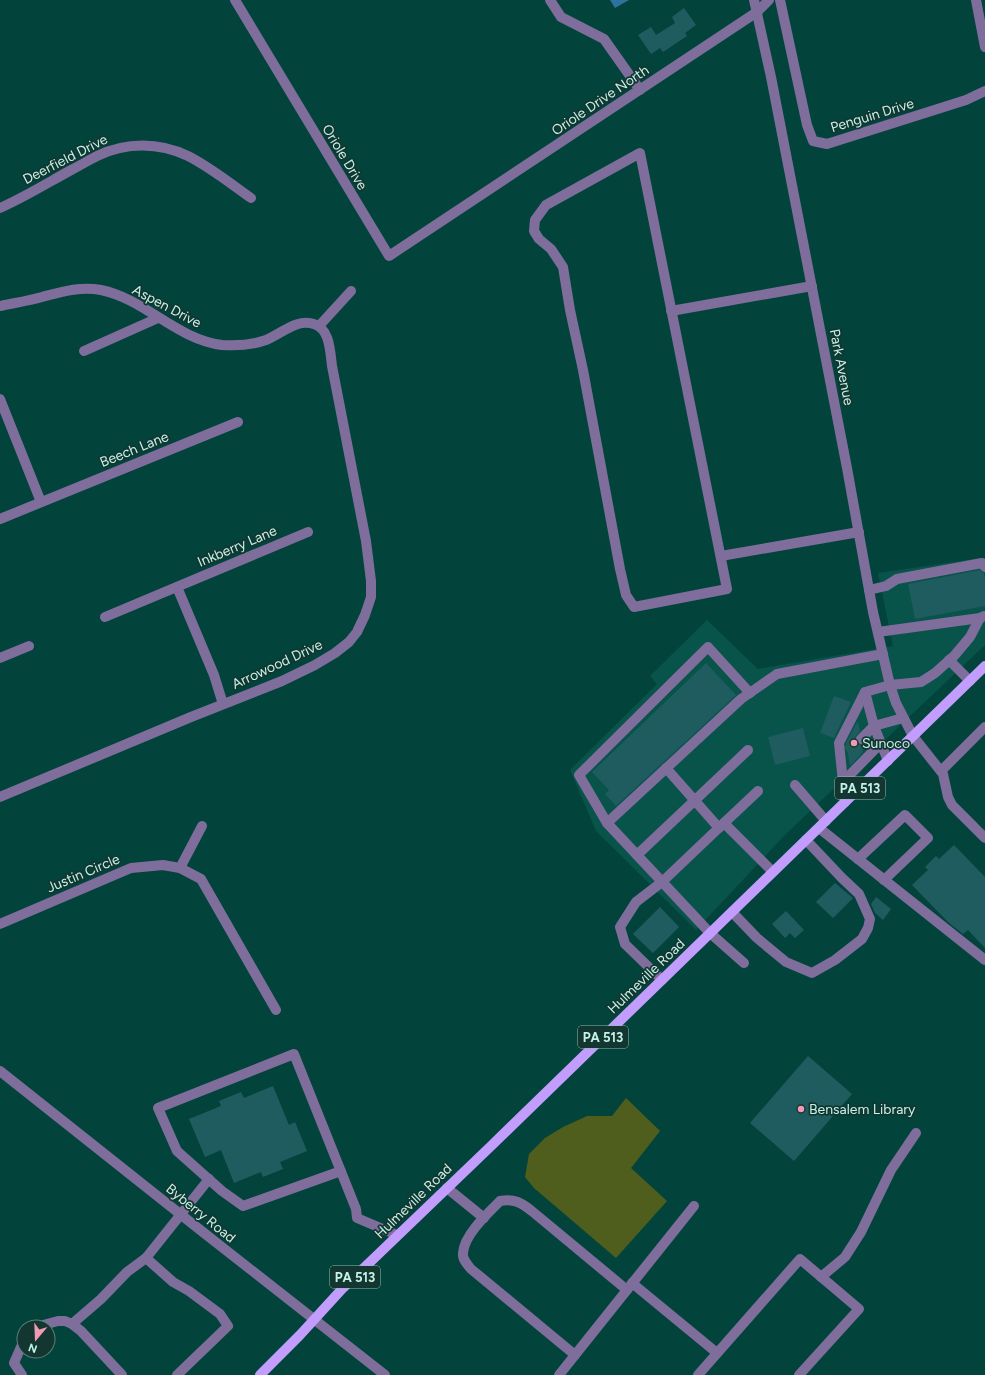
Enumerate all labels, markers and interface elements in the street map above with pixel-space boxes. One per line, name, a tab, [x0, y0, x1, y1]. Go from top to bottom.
street label: Oriole Drive North	[548, 61, 652, 139]
street label: Penguin Drive	[828, 95, 916, 136]
street label: Oriole Drive	[318, 121, 371, 193]
street label: Deerfield Drive	[20, 131, 111, 188]
street label: Aspen Drive	[129, 281, 204, 332]
street label: Park Avenue	[826, 327, 857, 407]
street label: Beech Lane	[97, 428, 171, 471]
street label: Inkberry Lane	[195, 522, 280, 571]
street label: Arrowood Drive	[229, 636, 326, 693]
place label: Sunoco	[862, 735, 910, 752]
marker: Sunoco	[849, 738, 859, 748]
road number: PA 513	[835, 777, 885, 799]
street label: Justin Circle	[44, 850, 123, 896]
street label: Hulmeville Road	[604, 935, 689, 1017]
road number: PA 513	[578, 1026, 628, 1048]
place label: Bensalem Library	[809, 1101, 916, 1118]
marker: Bensalem Library	[796, 1104, 806, 1114]
street label: Hulmeville Road	[371, 1160, 456, 1242]
street label: Byberry Road	[163, 1180, 239, 1247]
road number: PA 513	[330, 1266, 380, 1288]
north arrow	[16, 1319, 56, 1359]
text: N	[27, 1340, 39, 1356]

